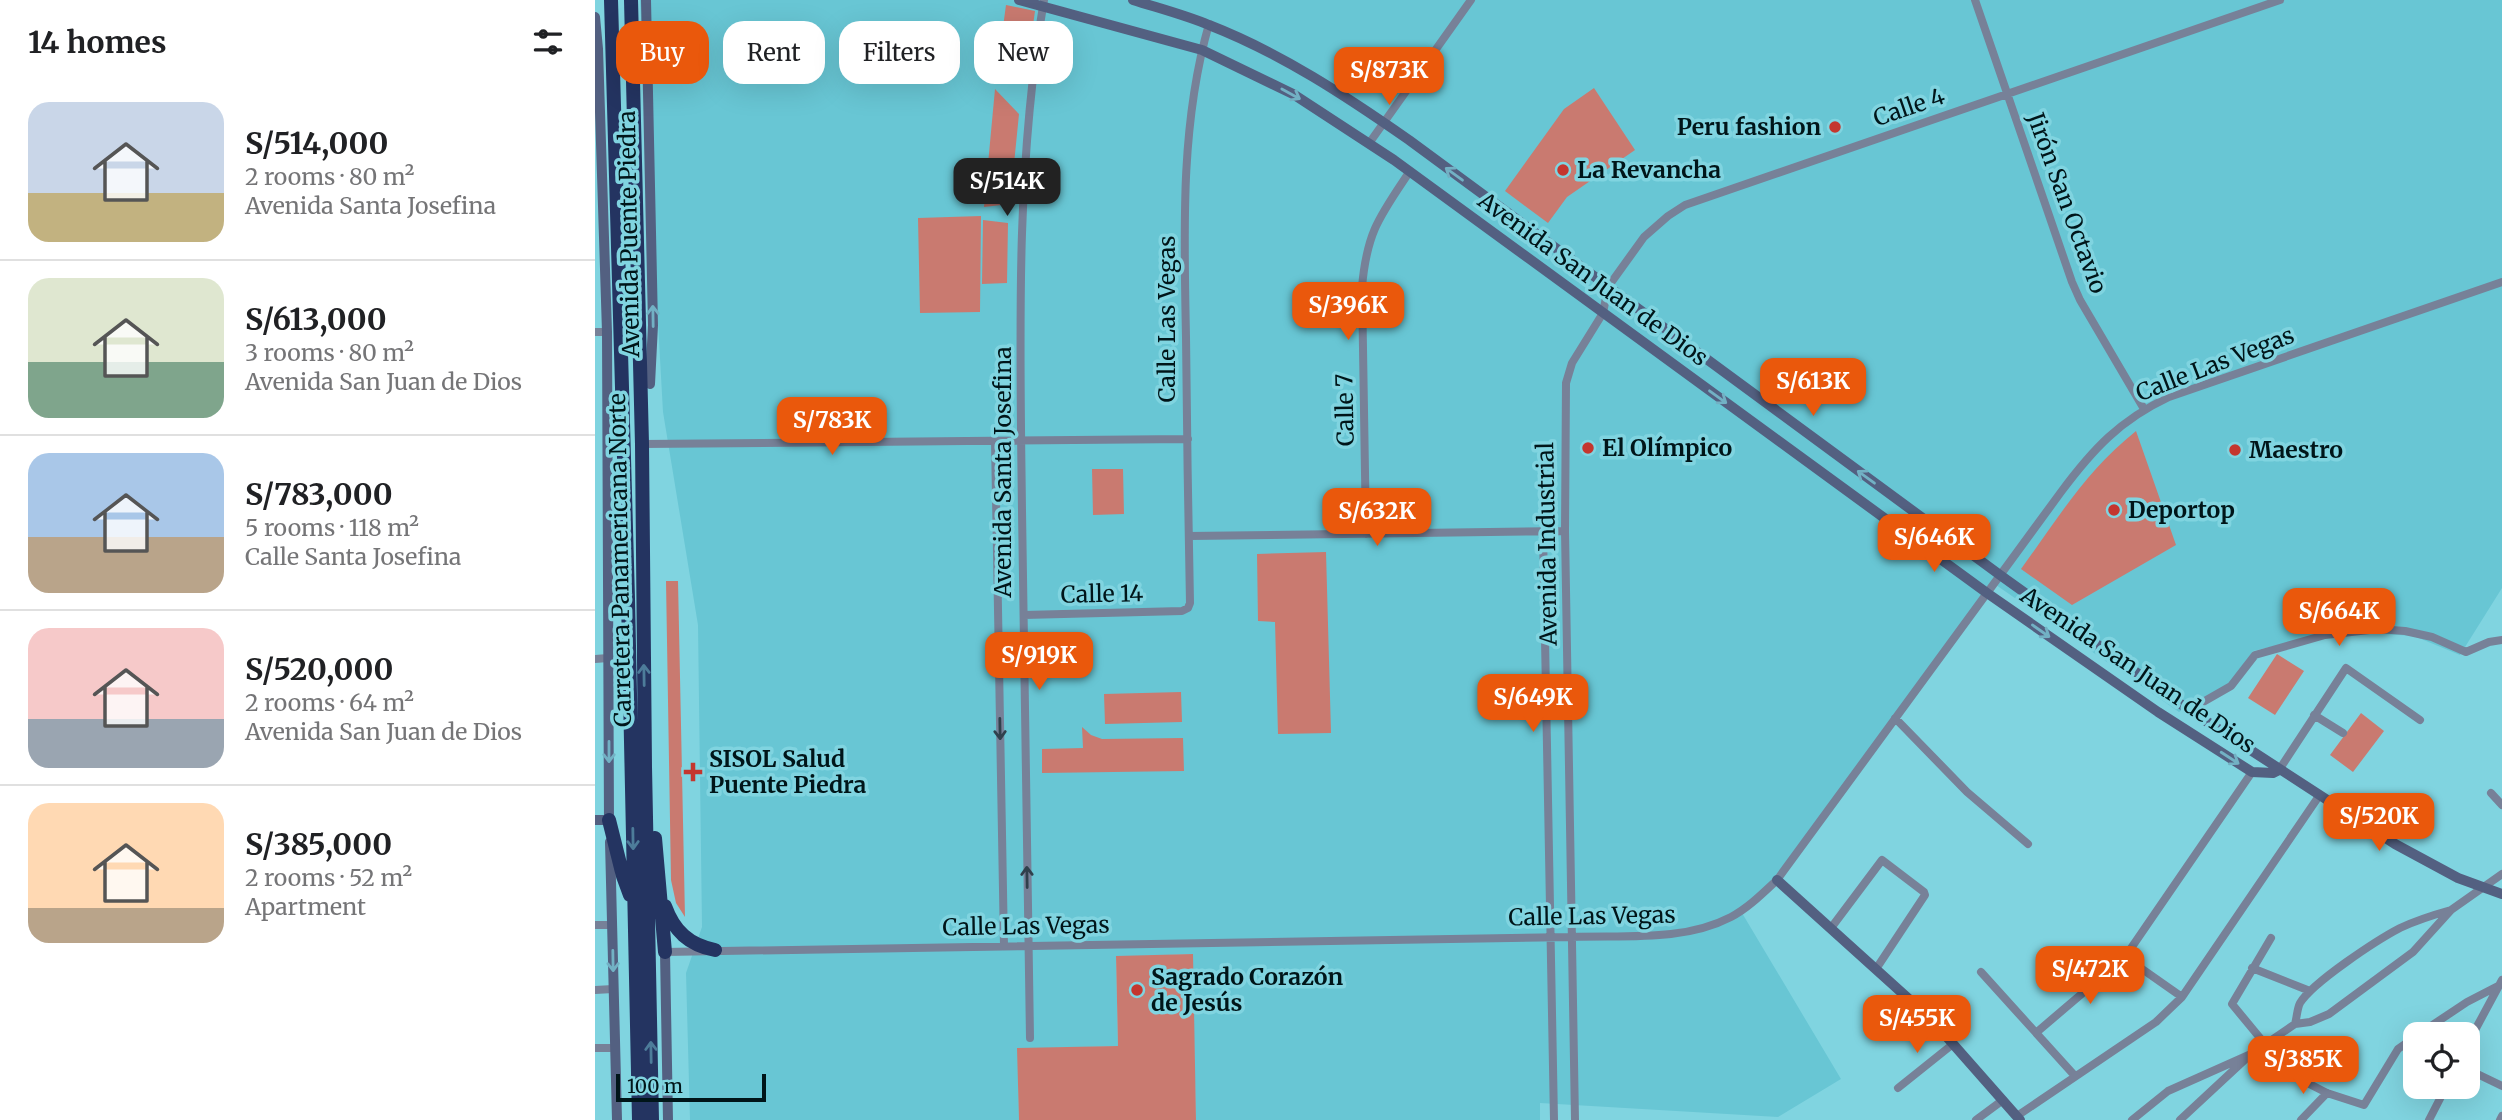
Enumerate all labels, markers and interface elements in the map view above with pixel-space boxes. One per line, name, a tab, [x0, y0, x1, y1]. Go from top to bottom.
chip: Buy	[616, 21, 709, 84]
chip: Rent	[723, 21, 825, 84]
chip: Filters	[839, 21, 960, 84]
chip: New	[974, 21, 1073, 84]
text: 14 homes	[28, 23, 166, 61]
icon: filters	[529, 23, 567, 61]
pin: S/873K	[1332, 48, 1446, 107]
text: S/873K	[1350, 55, 1428, 84]
street label: Calle 4	[1869, 81, 1948, 132]
one-way arrow	[1280, 88, 1301, 101]
street label: Jirón San Octavio	[2021, 108, 2114, 297]
street label: Avenida Puente Piedra	[612, 110, 645, 359]
place label: Peru fashion	[1677, 112, 1821, 141]
marker: Peru fashion	[1827, 119, 1843, 135]
text: S/514,000	[245, 124, 388, 162]
icon: home	[84, 130, 168, 214]
place label: La Revancha	[1577, 155, 1721, 184]
pin: S/514K	[950, 158, 1064, 218]
text: 2 rooms · 80 m²	[245, 162, 414, 191]
marker: La Revancha	[1555, 162, 1571, 178]
text: S/514K	[970, 166, 1045, 195]
one-way arrow	[1445, 166, 1464, 181]
street label: Avenida San Juan de Dios	[1472, 185, 1714, 372]
text: Avenida Santa Josefina	[245, 191, 496, 220]
street label: Calle Las Vegas	[1152, 235, 1181, 403]
pin: S/396K	[1291, 282, 1405, 342]
text: S/396K	[1308, 290, 1388, 319]
text: S/613,000	[245, 300, 387, 338]
one-way arrow	[646, 305, 659, 328]
icon: home	[84, 306, 168, 390]
street label: Calle Las Vegas	[2132, 320, 2298, 407]
text: 3 rooms · 80 m²	[245, 338, 414, 367]
street label: Avenida Santa Josefina	[988, 347, 1017, 598]
pin: S/613K	[1756, 358, 1870, 418]
text: S/613K	[1776, 366, 1850, 395]
text: Avenida San Juan de Dios	[245, 367, 522, 396]
street label: Calle 7	[1329, 374, 1360, 446]
one-way arrow	[1708, 389, 1727, 404]
street label: Carretera Panamericana Norte	[602, 393, 637, 727]
pin: S/783K	[775, 398, 889, 457]
text: S/783K	[793, 405, 871, 434]
place label: El Olímpico	[1602, 433, 1733, 462]
place label: Maestro	[2249, 435, 2343, 464]
marker: El Olímpico	[1580, 440, 1596, 456]
street label: Avenida Industrial	[1530, 442, 1563, 647]
marker: Maestro	[2227, 442, 2243, 458]
one-way arrow	[1857, 470, 1876, 484]
text: S/783,000	[245, 475, 393, 513]
icon: home	[84, 481, 168, 565]
pin: S/632K	[1320, 489, 1434, 548]
place label: Deportop	[2128, 495, 2235, 524]
text: S/632K	[1338, 496, 1416, 525]
marker: Deportop	[2106, 502, 2122, 518]
text: 5 rooms · 118 m²	[245, 513, 419, 542]
pin: S/646K	[1877, 514, 1991, 574]
text: S/646K	[1894, 522, 1974, 551]
text: Calle Santa Josefina	[245, 542, 461, 571]
street label: Calle 14	[1060, 578, 1144, 609]
street label: Avenida San Juan de Dios	[2014, 580, 2261, 759]
pin: S/664K	[2282, 588, 2396, 648]
text: S/664K	[2299, 596, 2379, 625]
one-way arrow	[2031, 624, 2050, 638]
pin: S/919K	[982, 632, 1096, 692]
text: S/919K	[1001, 640, 1077, 669]
text: S/520,000	[245, 650, 393, 688]
icon: home	[84, 656, 168, 740]
one-way arrow	[638, 663, 651, 686]
pin: S/649K	[1476, 674, 1590, 734]
text: S/649K	[1493, 682, 1573, 711]
text: 2 rooms · 64 m²	[245, 688, 414, 717]
text: Avenida San Juan de Dios	[245, 717, 522, 746]
one-way arrow	[993, 718, 1007, 741]
one-way arrow	[602, 740, 616, 763]
place label: SISOL Salud Puente Piedra	[709, 744, 867, 799]
one-way arrow	[2219, 751, 2239, 765]
marker: SISOL Salud Puente Piedra	[683, 762, 703, 782]
pin: S/520K	[2322, 794, 2436, 853]
text: S/520K	[2339, 801, 2419, 830]
text: S/385,000	[245, 825, 392, 863]
one-way arrow	[626, 827, 639, 850]
icon: home	[84, 831, 168, 915]
text: 2 rooms · 52 m²	[245, 863, 412, 892]
one-way arrow	[1020, 866, 1034, 889]
text: Apartment	[245, 892, 366, 921]
street label: Calle Las Vegas	[1508, 900, 1676, 931]
street label: Calle Las Vegas	[942, 910, 1110, 941]
pin: S/472K	[2033, 946, 2147, 1006]
one-way arrow	[606, 950, 620, 973]
text: S/472K	[2051, 954, 2129, 983]
place label: Sagrado Corazón de Jesús	[1151, 962, 1344, 1017]
marker: Sagrado Corazón de Jesús	[1129, 982, 1145, 998]
pin: S/455K	[1860, 996, 1974, 1055]
text: S/455K	[1879, 1003, 1955, 1032]
map controls	[2403, 1022, 2480, 1099]
button: locate	[2403, 1022, 2480, 1099]
pin: S/385K	[2246, 1036, 2360, 1096]
one-way arrow	[644, 1041, 658, 1064]
text: S/385K	[2264, 1044, 2342, 1073]
scale bar	[616, 1071, 767, 1103]
text: 100 m	[627, 1074, 683, 1098]

